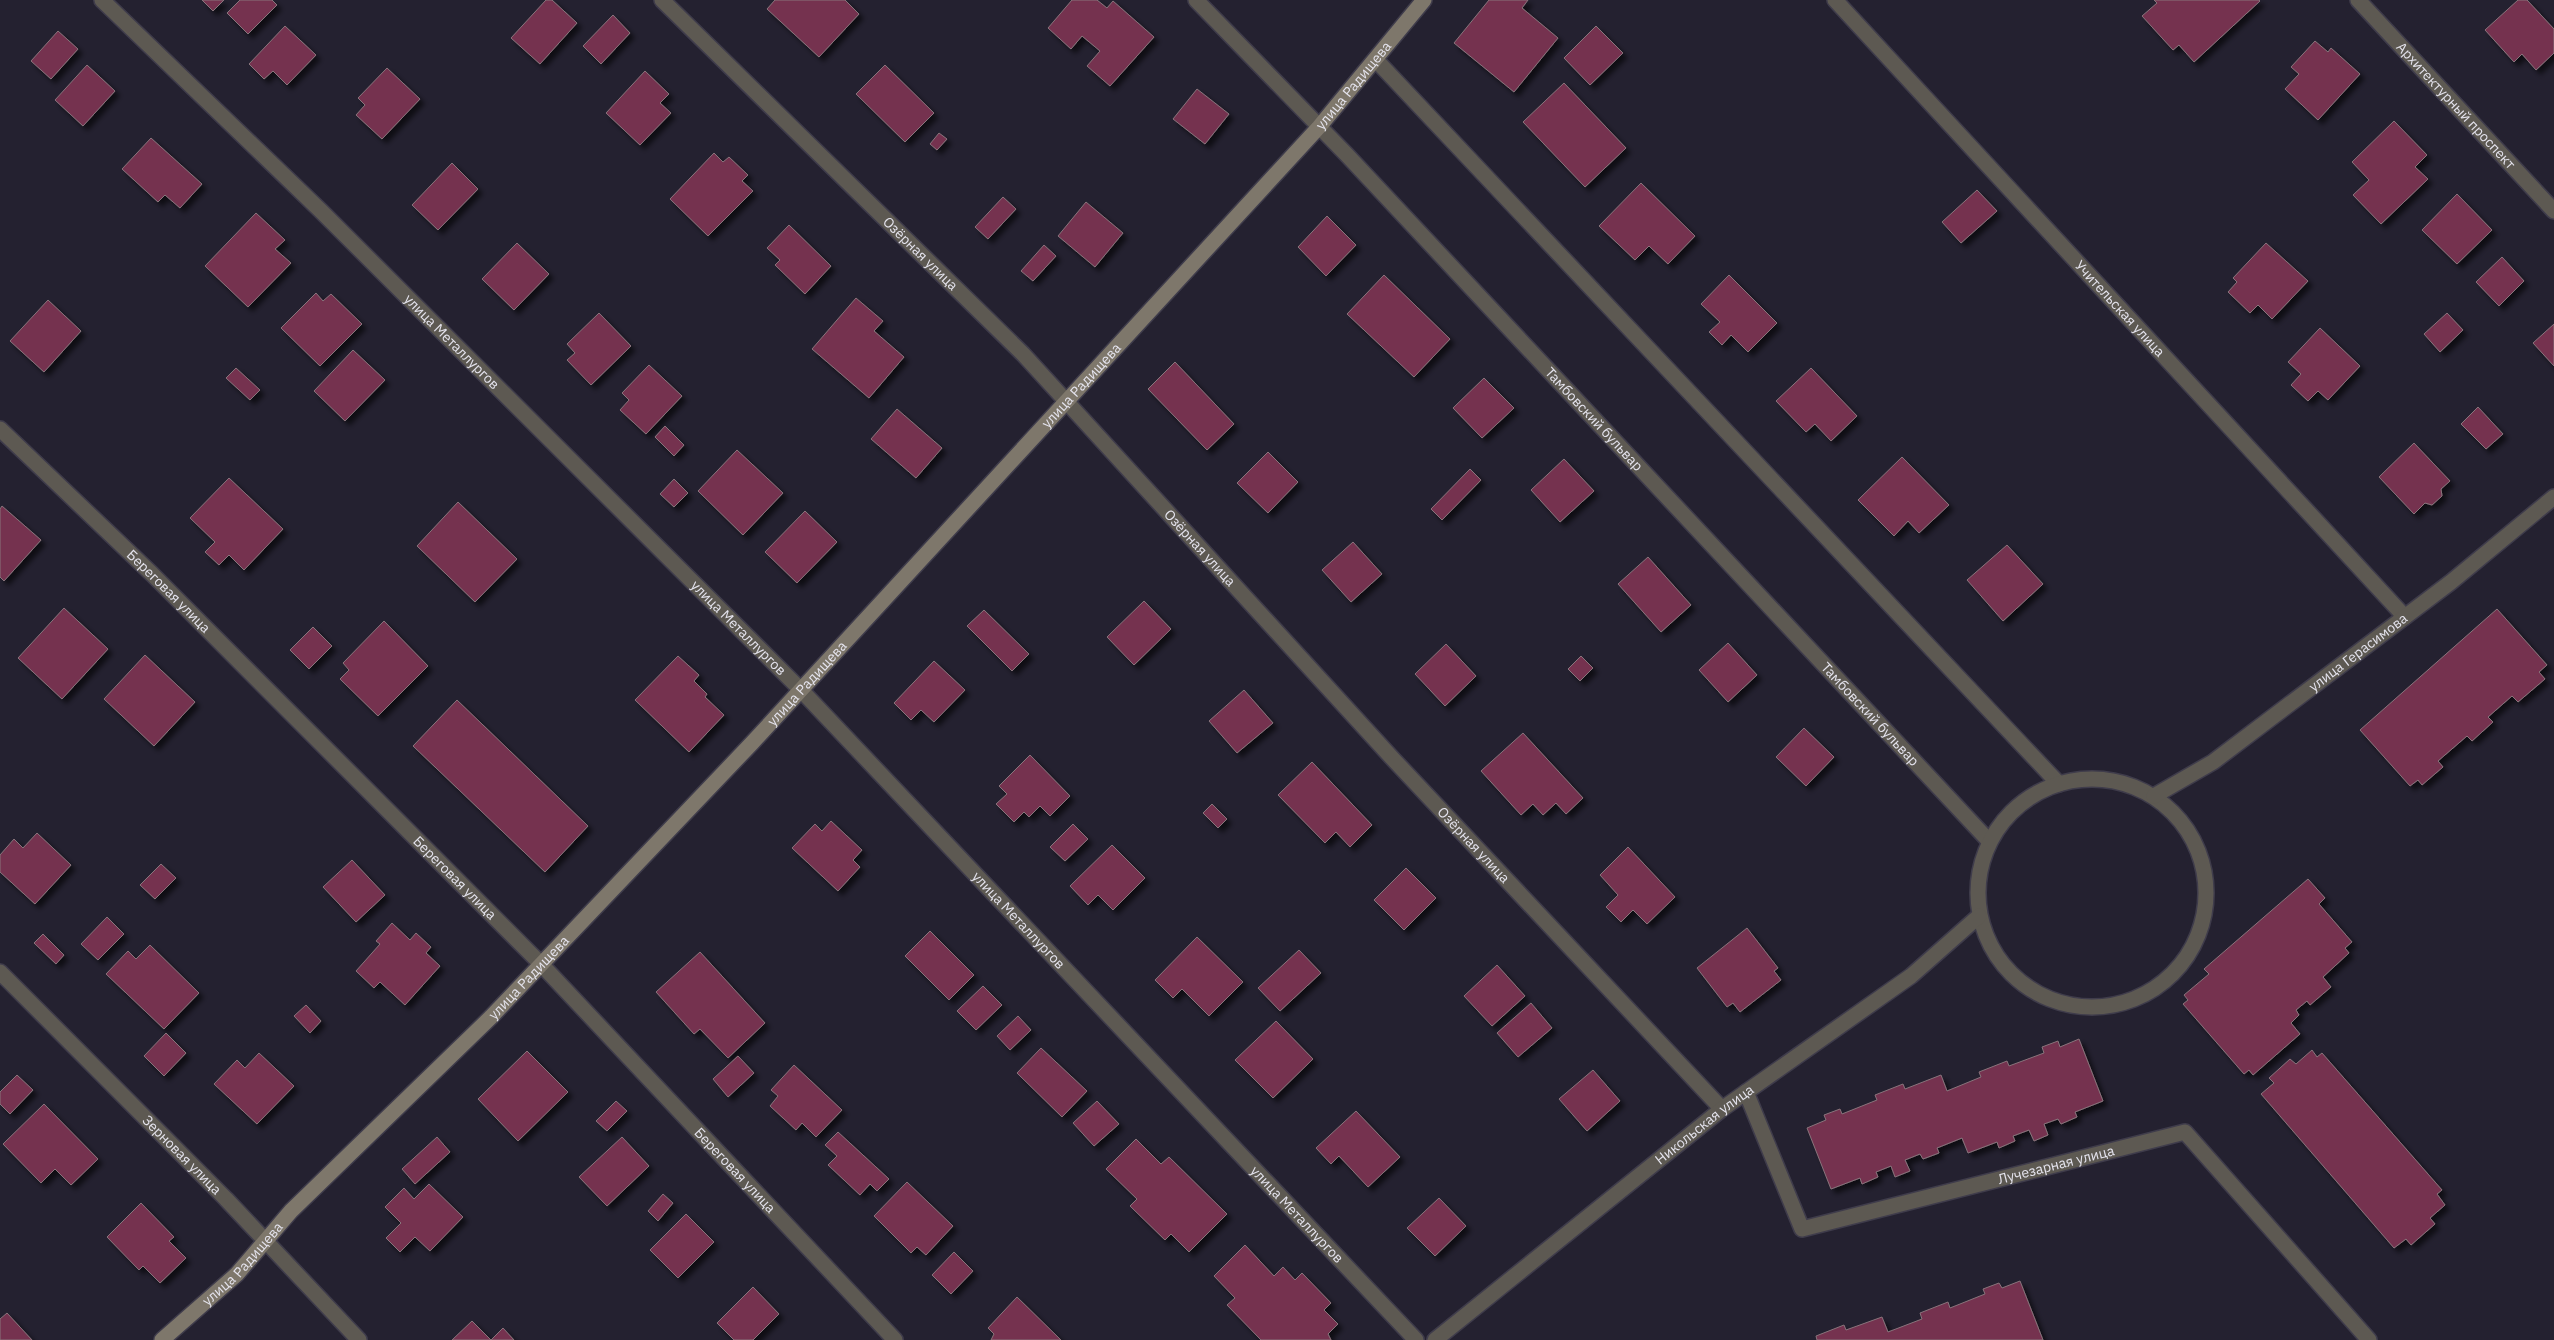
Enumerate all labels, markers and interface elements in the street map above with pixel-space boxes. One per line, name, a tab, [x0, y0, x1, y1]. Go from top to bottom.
street label: улица Радищева	[1312, 37, 1395, 133]
street label: Архитектурный проспект	[2393, 38, 2520, 173]
street label: Озёрная улица	[879, 213, 962, 295]
street label: Учительская улица	[2071, 257, 2169, 361]
street label: улица Металлургов	[400, 290, 503, 393]
street label: улица Радищева	[1038, 339, 1125, 432]
street label: Тамбовский бульвар	[1541, 363, 1647, 475]
street label: Озёрная улица	[1160, 505, 1240, 590]
street label: Береговая улица	[123, 546, 215, 637]
street label: улица Металлургов	[687, 576, 790, 679]
street label: улица Герасимова	[2305, 609, 2411, 695]
street label: улица Радищева	[763, 637, 851, 730]
street label: Тамбовский бульвар	[1817, 658, 1923, 770]
street label: Озёрная улица	[1434, 803, 1514, 887]
street label: Береговая улица	[409, 832, 501, 924]
street label: улица Металлургов	[968, 868, 1069, 973]
street label: улица Радищева	[484, 931, 573, 1023]
street label: Никольская улица	[1651, 1080, 1758, 1168]
street label: Зерновая улица	[139, 1111, 226, 1199]
street label: Береговая улица	[690, 1124, 780, 1217]
street label: Лучезарная улица	[1996, 1141, 2117, 1188]
street label: улица Металлургов	[1247, 1162, 1347, 1267]
street label: улица Радищева	[198, 1218, 287, 1310]

